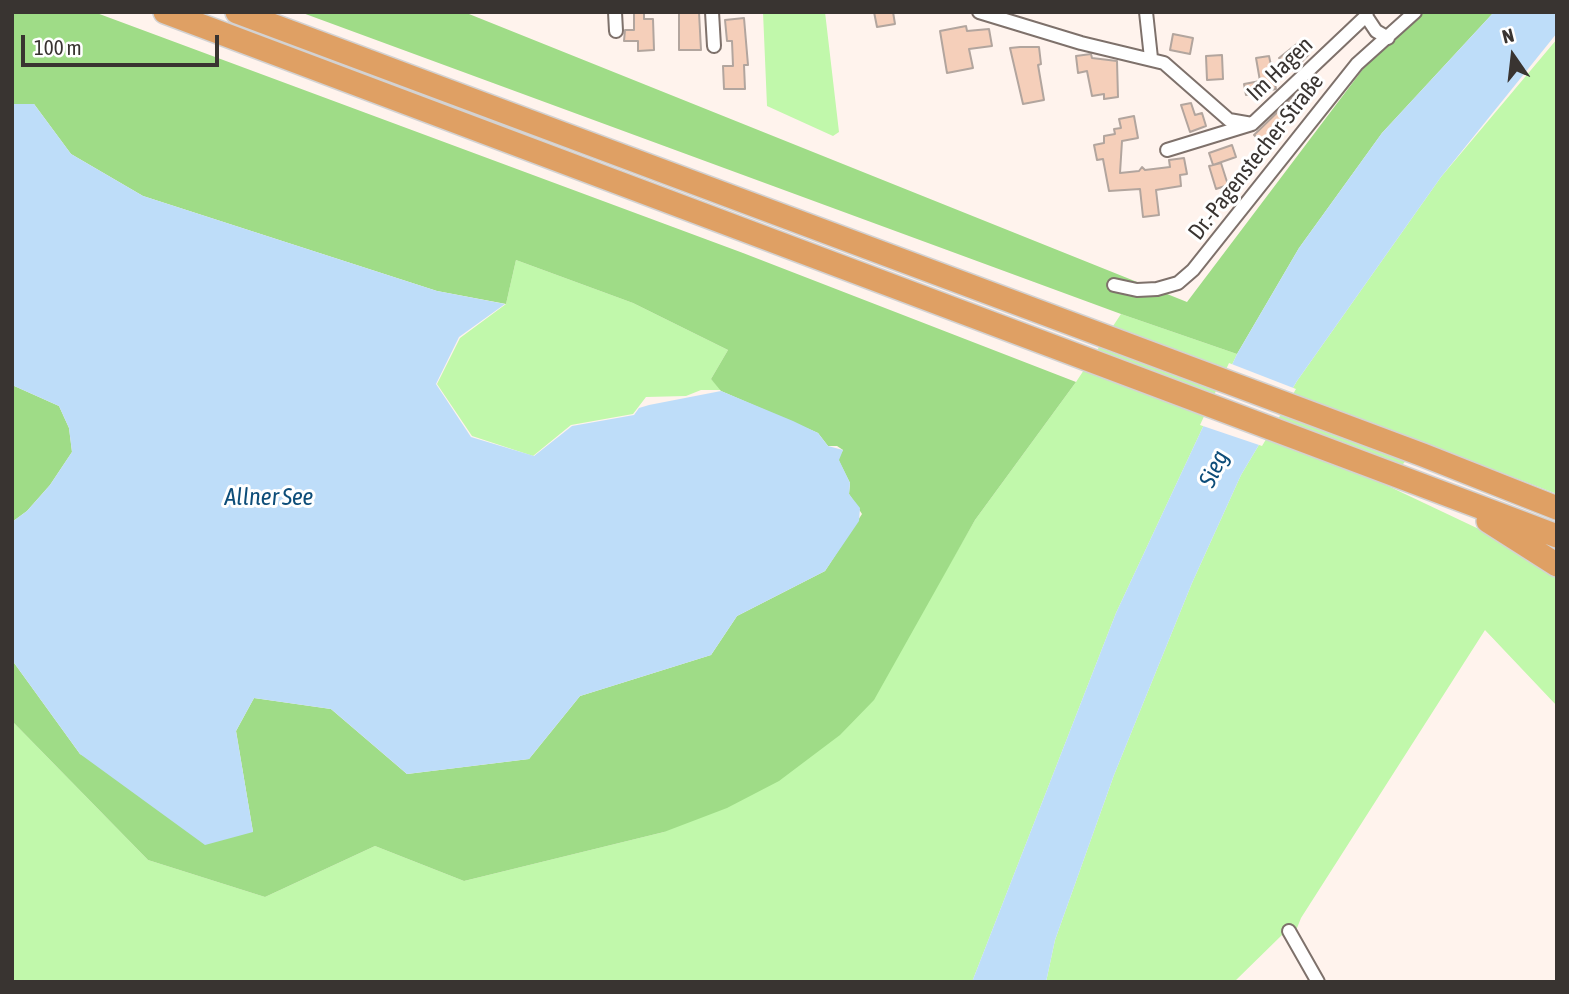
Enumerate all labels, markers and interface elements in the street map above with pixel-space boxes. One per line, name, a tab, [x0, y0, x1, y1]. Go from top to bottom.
scale bar	[24, 21, 222, 65]
north arrow	[1478, 21, 1548, 91]
text: N	[1500, 24, 1516, 48]
street label: Im Hagen	[1241, 31, 1319, 107]
text: 100 m	[34, 35, 82, 59]
street label: Dr.-Pagenstecher-Straße	[1183, 68, 1329, 246]
water label: Sieg	[1193, 446, 1235, 492]
water label: Allner See	[225, 483, 313, 511]

